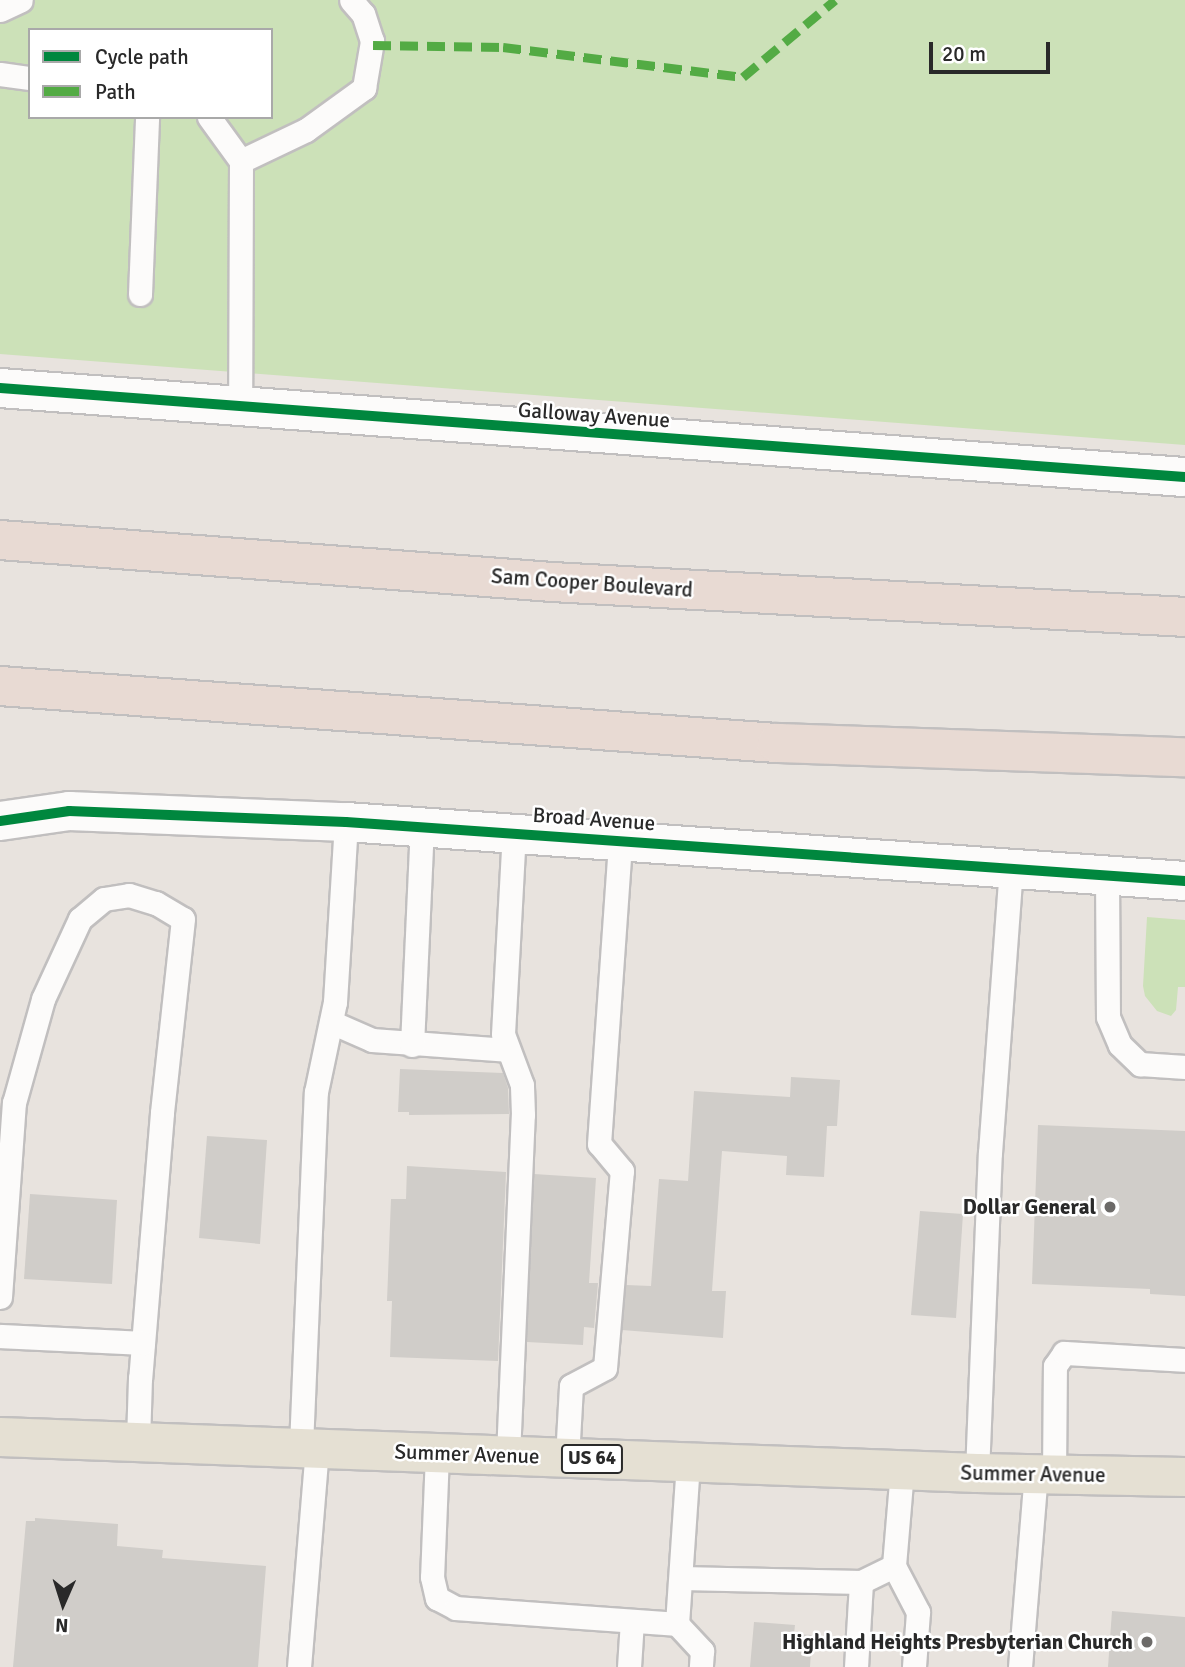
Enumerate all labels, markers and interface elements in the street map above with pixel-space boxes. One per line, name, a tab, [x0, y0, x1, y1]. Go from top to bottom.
legend	[28, 28, 273, 119]
scale bar	[933, 28, 1054, 72]
text: 20 m	[942, 41, 986, 67]
text: Cycle path	[95, 44, 189, 70]
text: Path	[95, 79, 136, 105]
street label: Galloway Avenue	[517, 397, 671, 433]
street label: Sam Cooper Boulevard	[490, 563, 694, 603]
street label: Broad Avenue	[532, 802, 656, 836]
place label: Dollar General	[963, 1194, 1096, 1220]
marker: Dollar General	[1102, 1199, 1118, 1215]
street label: Summer Avenue	[394, 1439, 540, 1469]
road number: US 64	[560, 1443, 624, 1474]
street label: Summer Avenue	[960, 1460, 1106, 1488]
north arrow	[28, 1569, 98, 1639]
text: N	[55, 1613, 69, 1637]
place label: Highland Heights Presbyterian Church	[782, 1629, 1133, 1655]
marker: Highland Heights Presbyterian Church	[1139, 1634, 1155, 1650]

